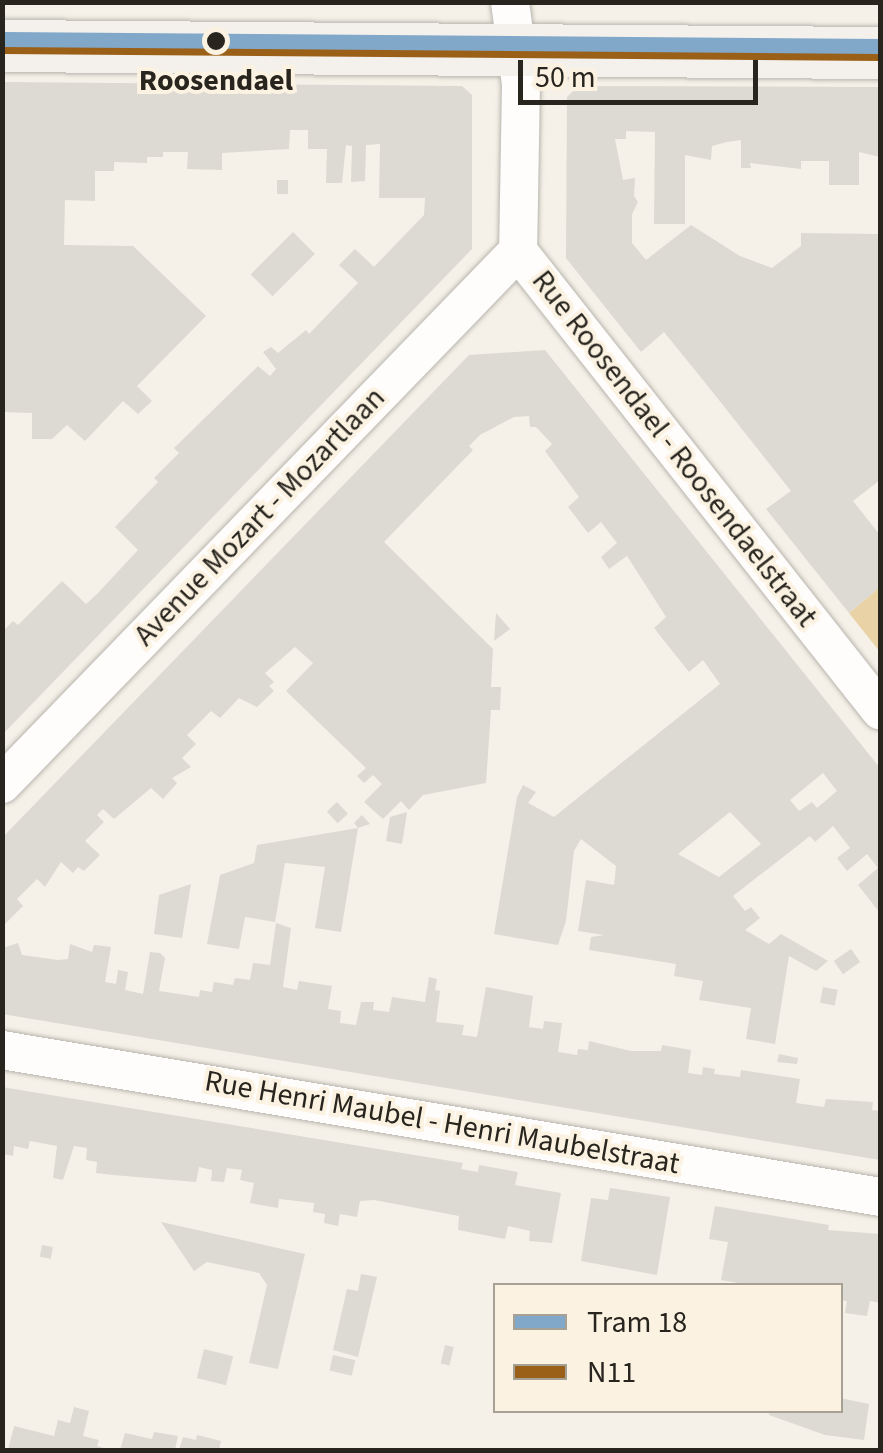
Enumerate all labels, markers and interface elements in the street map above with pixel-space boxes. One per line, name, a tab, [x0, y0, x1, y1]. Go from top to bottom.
marker: Roosendael	[199, 24, 233, 58]
scale bar	[523, 40, 763, 102]
text: 50 m	[535, 56, 596, 99]
place label: Roosendael	[139, 63, 293, 99]
street label: Rue Roosendael - Roosendaelstraat	[524, 264, 824, 634]
street label: Avenue Mozart - Mozartlaan	[127, 380, 393, 654]
street label: Rue Henri Maubel - Henri Maubelstraat	[202, 1063, 682, 1183]
legend	[493, 1283, 843, 1413]
text: Tram 18	[587, 1301, 687, 1344]
text: N11	[587, 1351, 636, 1394]

